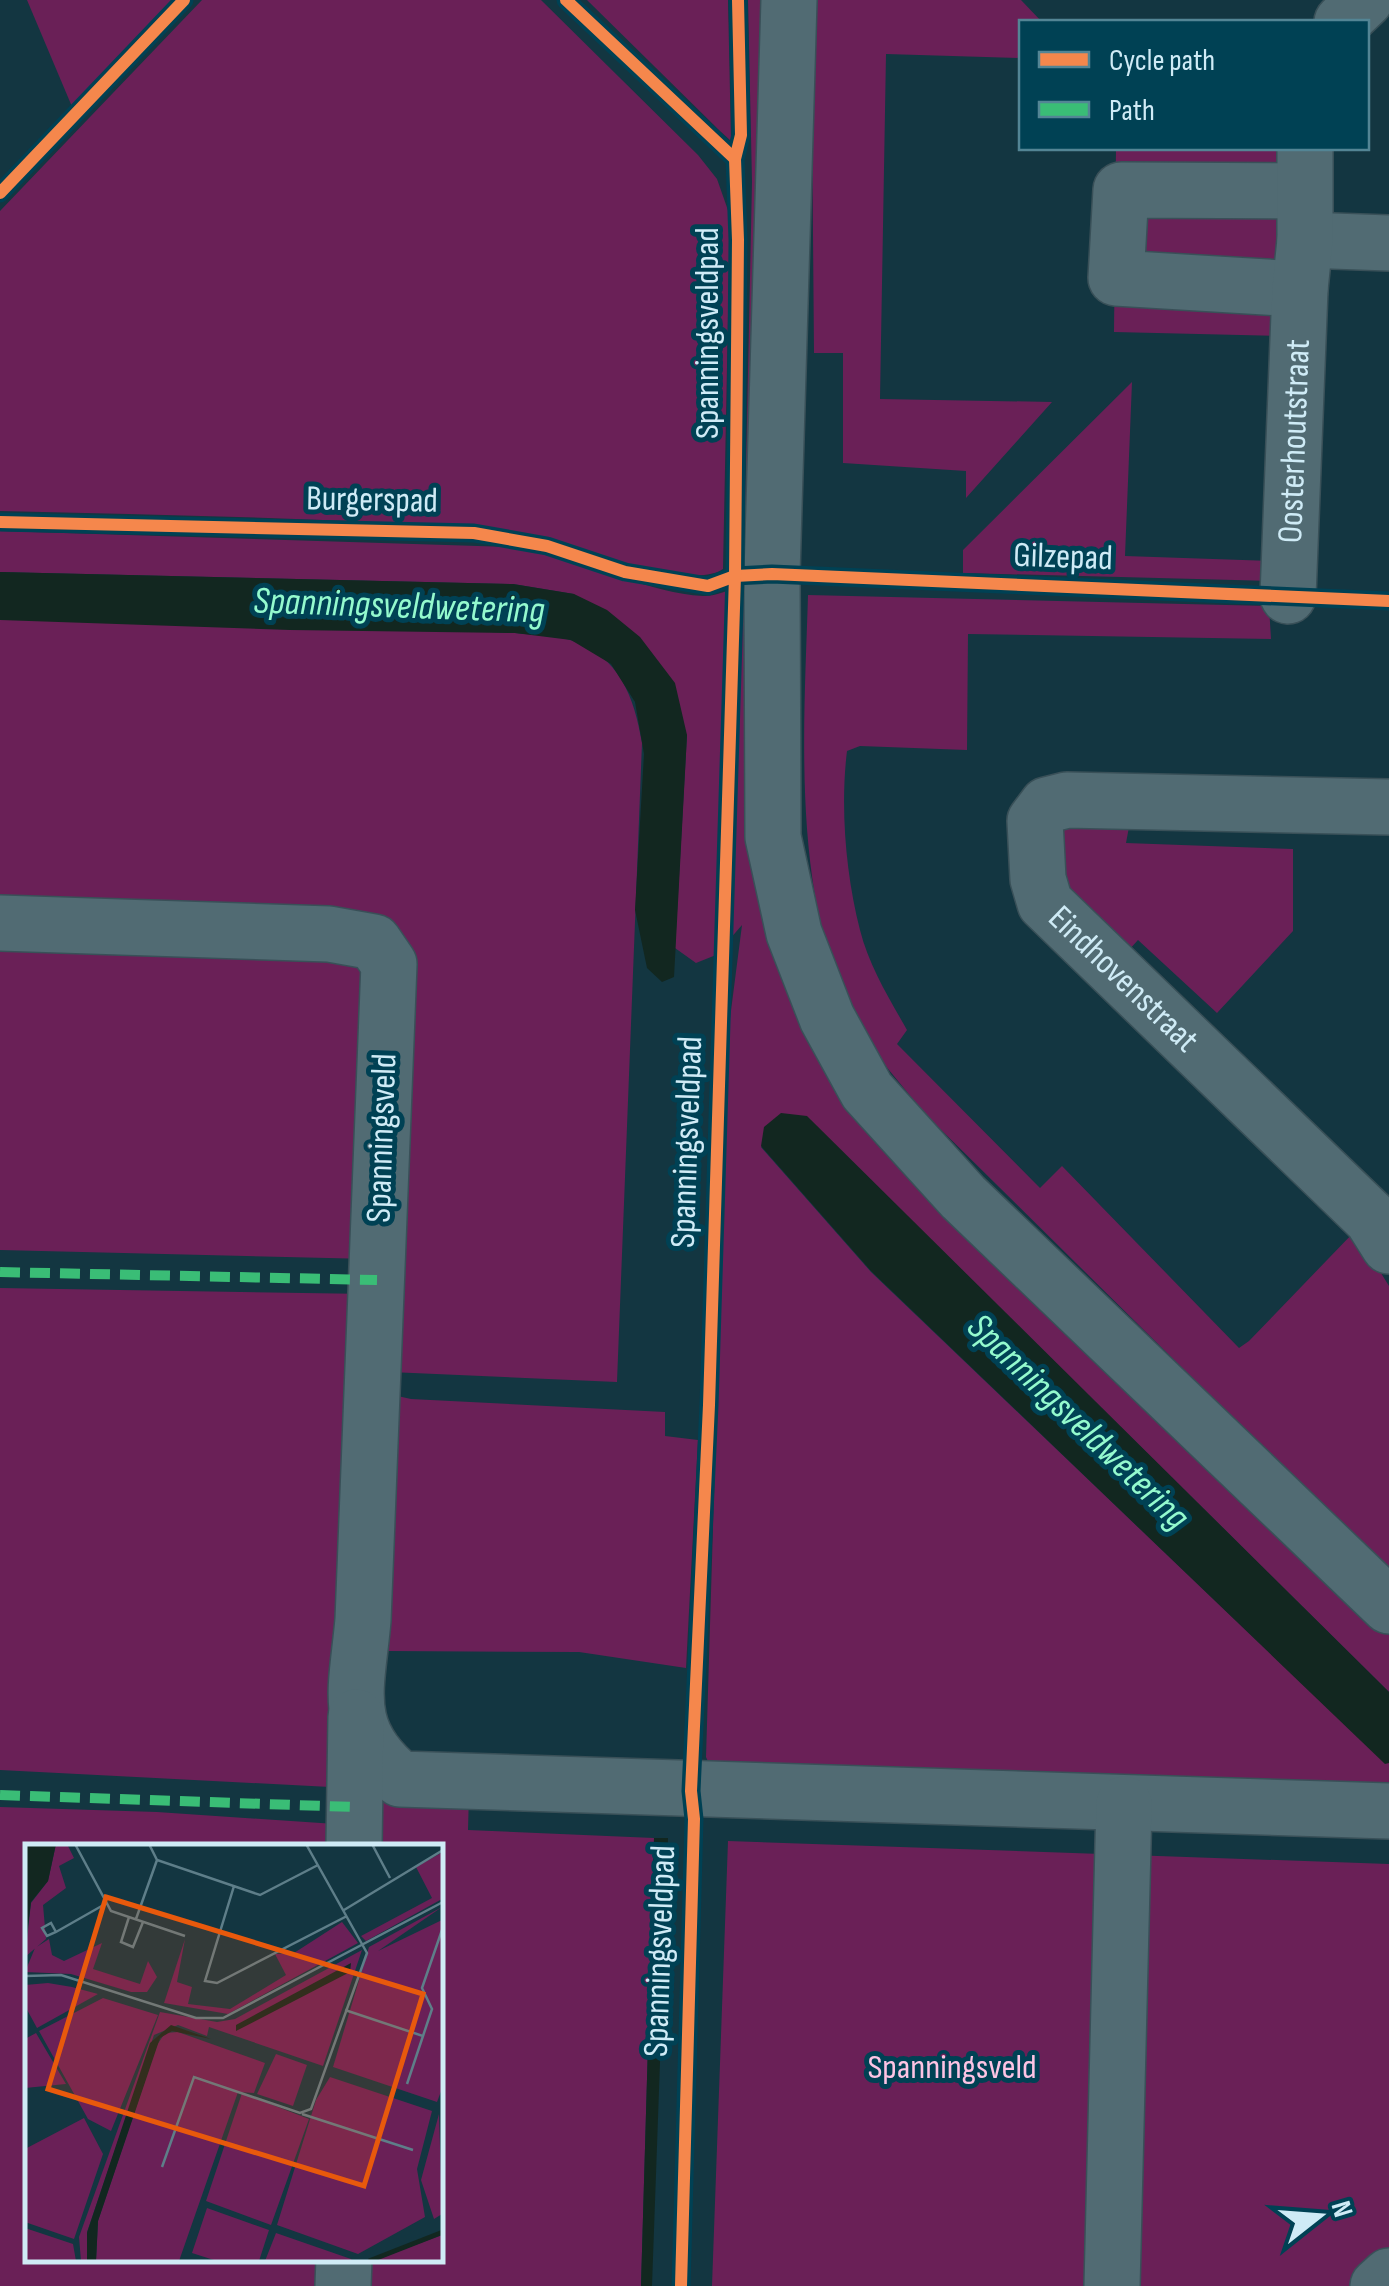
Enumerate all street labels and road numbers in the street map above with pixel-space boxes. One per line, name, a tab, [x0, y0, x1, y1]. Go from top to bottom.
street label: Spanningsveldpad	[686, 227, 729, 439]
street label: Oosterhoutstraat	[1269, 338, 1320, 544]
street label: Burgerspad	[306, 477, 438, 523]
street label: Gilzepad	[1013, 534, 1113, 580]
street label: Eindhovenstraat	[1039, 897, 1208, 1061]
street label: Spanningsveldpad	[662, 1035, 712, 1249]
street label: Spanningsveld	[358, 1053, 406, 1223]
street label: Spanningsveldpad	[635, 1844, 685, 2058]

